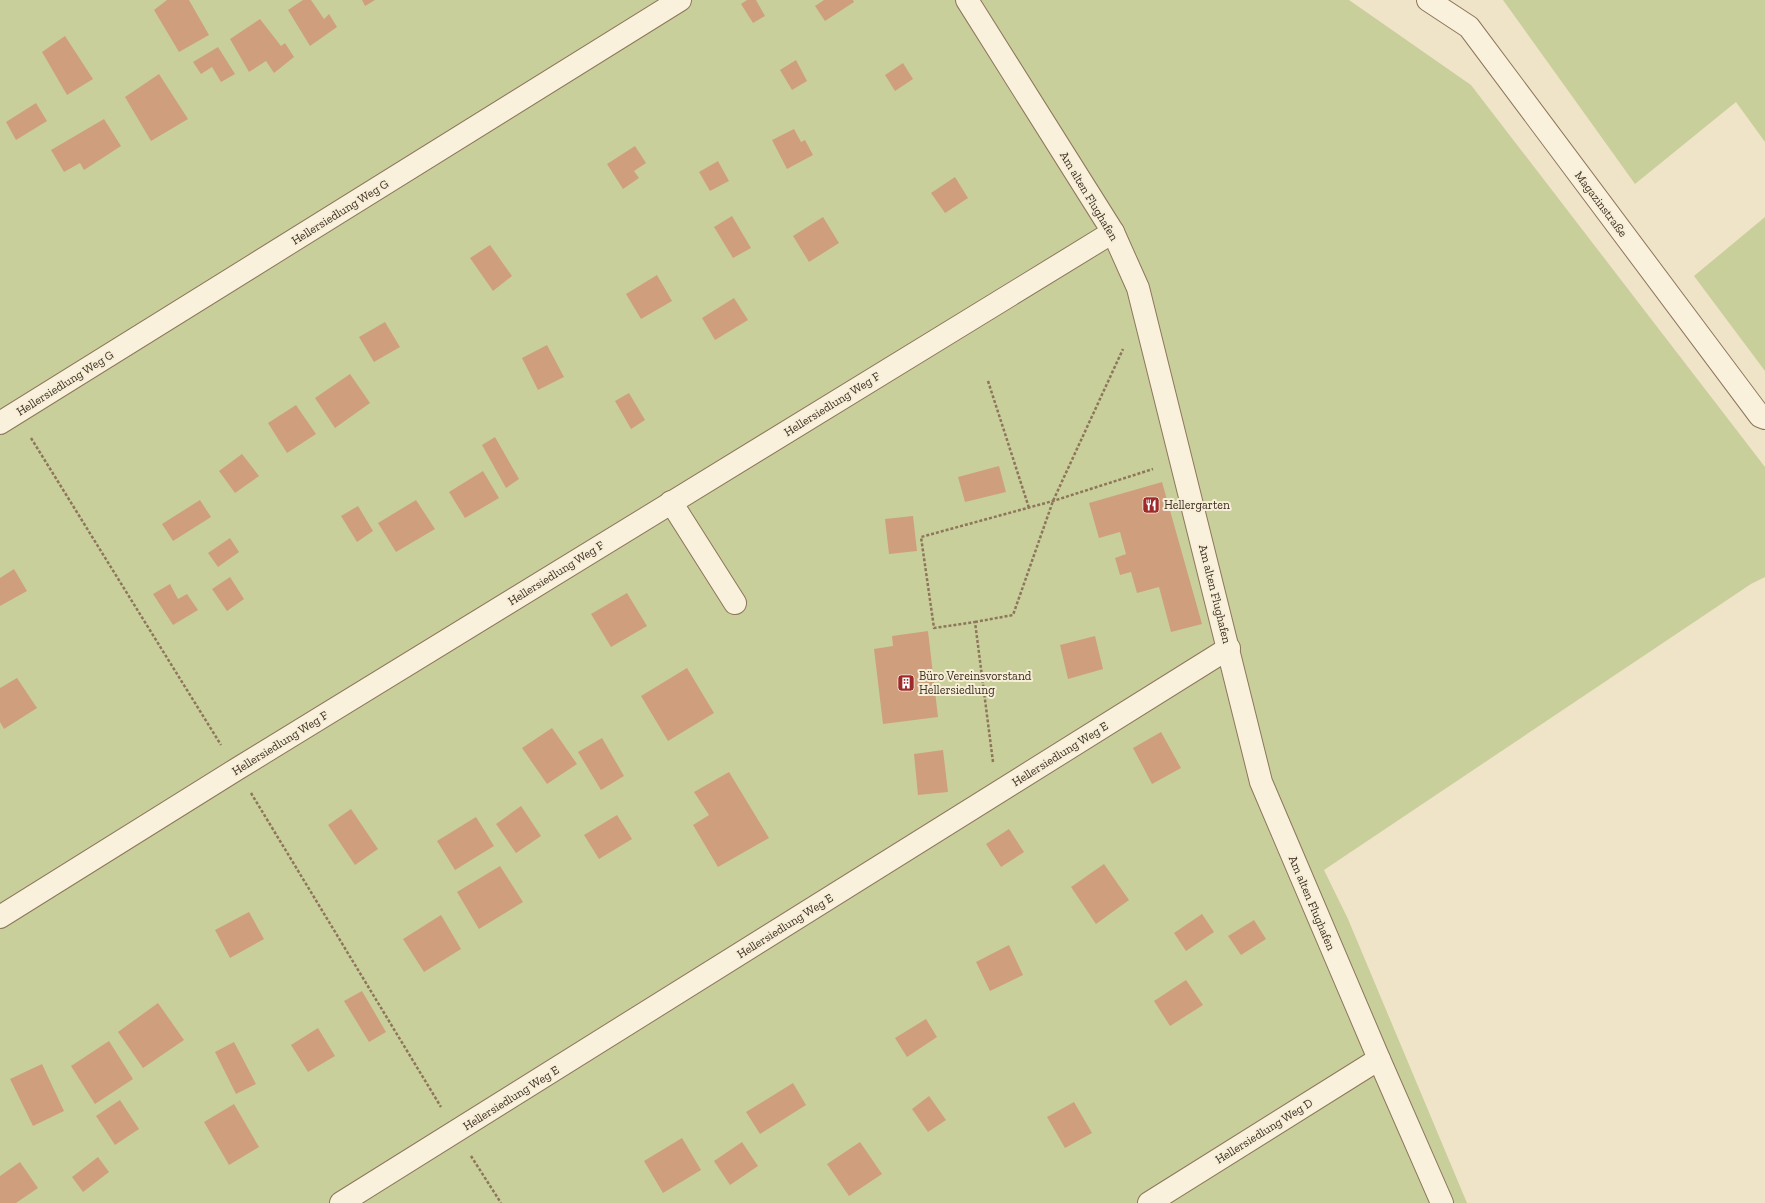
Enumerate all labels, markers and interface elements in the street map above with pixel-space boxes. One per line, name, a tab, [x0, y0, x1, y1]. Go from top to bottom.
street label: Am alten Flughafen	[1057, 149, 1121, 243]
street label: Magazinstraße	[1572, 168, 1630, 240]
street label: Hellersiedlung Weg G	[289, 176, 391, 248]
street label: Hellersiedlung Weg G	[14, 347, 116, 419]
street label: Hellersiedlung Weg F	[782, 369, 883, 439]
restaurant icon: Hellergarten	[1141, 495, 1161, 515]
place label: Hellergarten	[1164, 498, 1230, 512]
street label: Hellersiedlung Weg F	[506, 538, 607, 608]
street label: Am alten Flughafen	[1196, 543, 1234, 645]
place label: Büro Vereinsvorstand Hellersiedlung	[919, 669, 1032, 697]
building icon: Büro Vereinsvorstand Hellersiedlung	[896, 673, 916, 693]
street label: Hellersiedlung Weg F	[230, 708, 331, 778]
street label: Hellersiedlung Weg E	[1009, 719, 1111, 789]
street label: Am alten Flughafen	[1286, 854, 1338, 953]
street label: Hellersiedlung Weg E	[734, 891, 836, 961]
street label: Hellersiedlung Weg E	[460, 1063, 562, 1133]
street label: Hellersiedlung Weg D	[1213, 1095, 1315, 1167]

